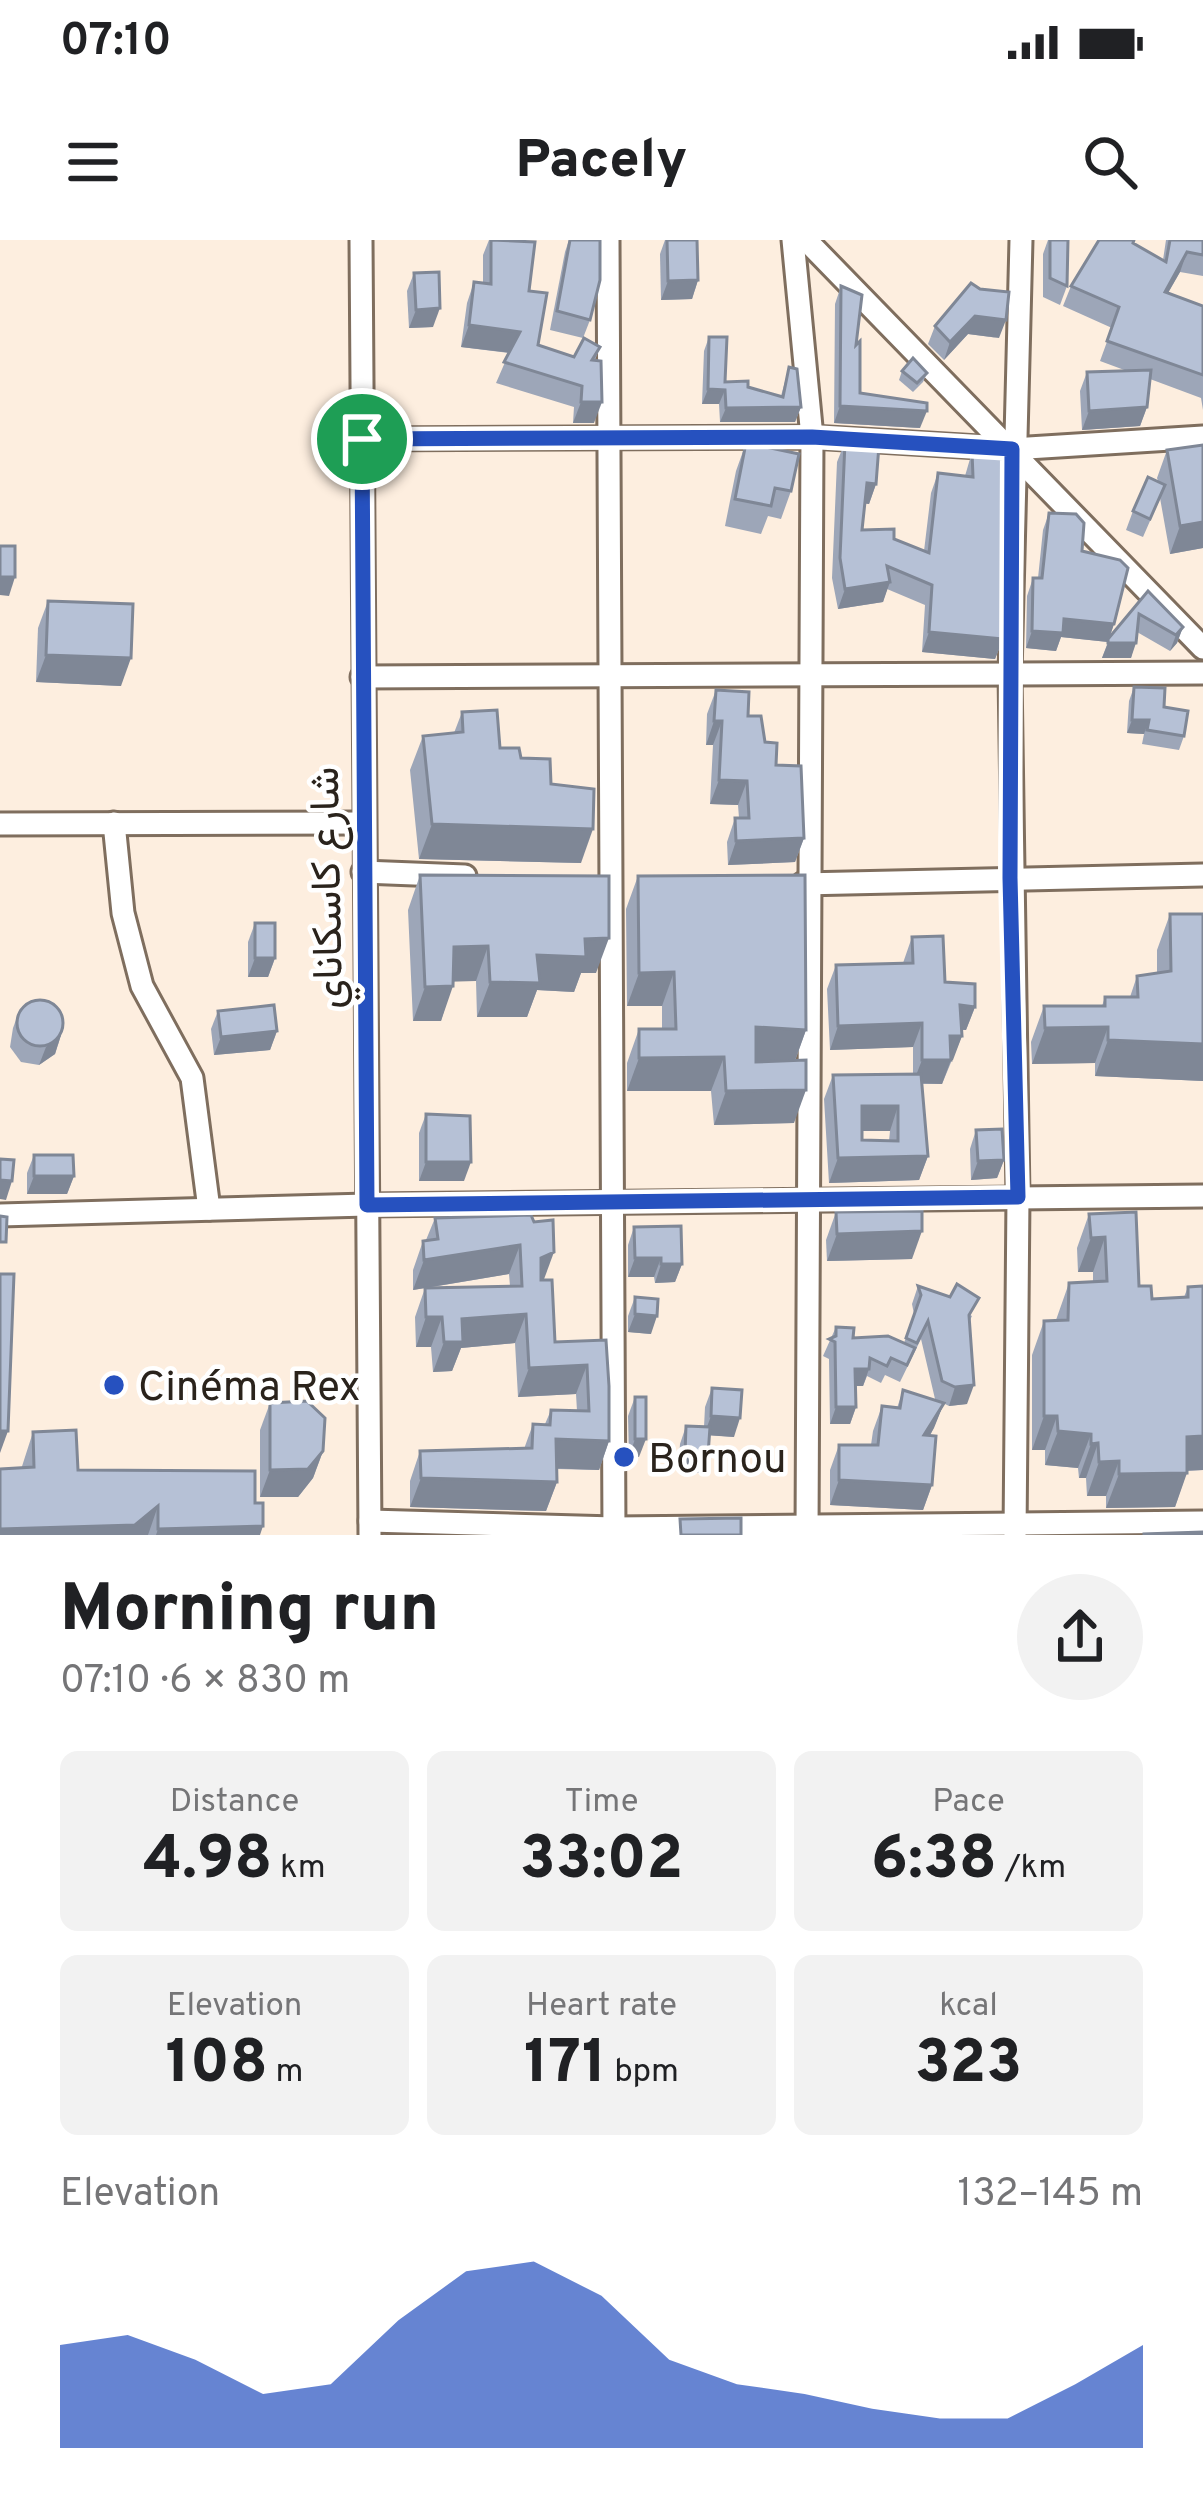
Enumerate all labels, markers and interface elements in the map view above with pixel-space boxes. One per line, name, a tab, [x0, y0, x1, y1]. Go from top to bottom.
text: 07:10	[60, 14, 171, 71]
text: Pacely	[516, 128, 687, 197]
icon: menu	[60, 129, 126, 195]
icon: search	[1077, 129, 1143, 195]
pin	[311, 388, 413, 490]
icon: arrive	[329, 406, 395, 472]
street label: شارع كاسكاناي	[301, 766, 362, 1009]
place label: Cinéma Rex	[138, 1363, 360, 1416]
marker: Cinéma Rex	[101, 1372, 127, 1398]
place label: Bornou	[648, 1435, 787, 1488]
marker: Bornou	[611, 1444, 637, 1470]
text: Morning run	[60, 1571, 439, 1654]
button: share	[1017, 1574, 1143, 1700]
text: 07:10 · 6 × 830 m	[60, 1658, 350, 1707]
text: Distance	[170, 1782, 299, 1824]
text: Time	[565, 1782, 638, 1824]
text: Pace	[932, 1782, 1005, 1824]
text: 4.98	[143, 1824, 272, 1900]
text: 33:02	[520, 1824, 683, 1900]
text: 6:38	[871, 1824, 997, 1900]
text: km	[272, 1848, 326, 1890]
text: /km	[997, 1848, 1066, 1890]
text: Elevation	[167, 1986, 302, 2028]
text: Heart rate	[526, 1986, 677, 2028]
text: kcal	[939, 1986, 998, 2028]
text: 108	[165, 2028, 268, 2104]
text: 171	[524, 2028, 606, 2104]
text: 323	[915, 2028, 1022, 2104]
text: m	[268, 2052, 304, 2094]
text: bpm	[606, 2052, 679, 2094]
text: Elevation	[60, 2171, 220, 2220]
text: 132–145 m	[958, 2171, 1143, 2220]

